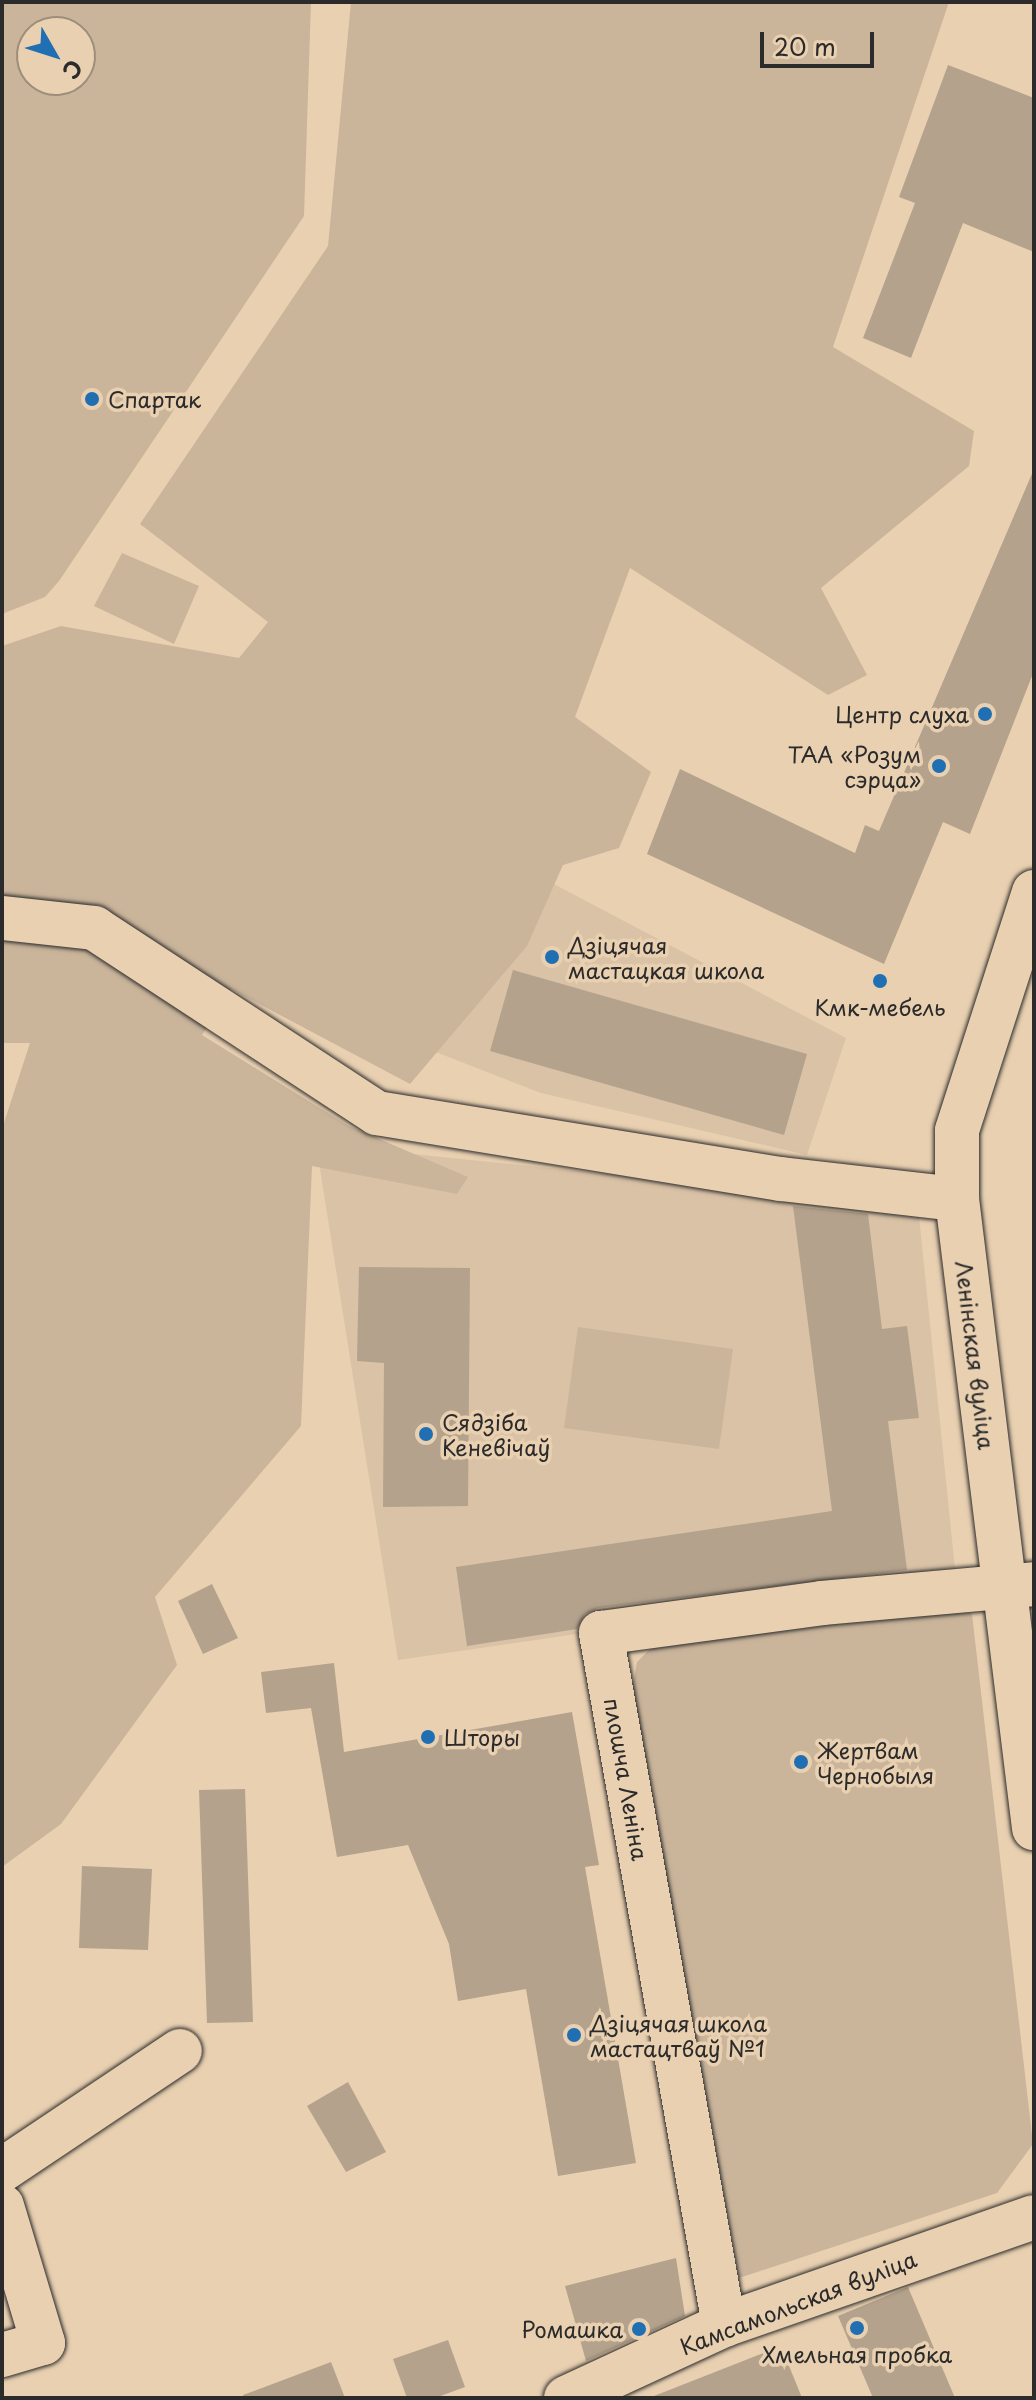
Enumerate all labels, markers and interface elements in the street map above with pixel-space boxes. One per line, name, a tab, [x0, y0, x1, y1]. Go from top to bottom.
north arrow	[16, 16, 96, 96]
scale bar	[764, 16, 878, 66]
text: 20 m	[774, 28, 836, 64]
text: С	[55, 53, 92, 87]
place label: Спартак	[108, 386, 201, 412]
marker: Спартак	[83, 390, 101, 408]
place label: Центр слуха	[834, 701, 969, 727]
marker: Центр слуха	[976, 705, 994, 723]
place label: ТАА «Розум сэрца»	[788, 740, 921, 792]
marker: ТАА «Розум сэрца»	[928, 755, 950, 777]
place label: Дзіцячая мастацкая школа	[568, 931, 765, 982]
marker: Дзіцячая мастацкая школа	[543, 948, 561, 966]
marker: Кмк-мебель	[871, 972, 889, 990]
place label: Кмк-мебель	[815, 994, 945, 1020]
street label: Ленінская вуліца	[951, 1259, 1001, 1451]
place label: Сядзіба Кеневічаў	[442, 1408, 550, 1460]
marker: Сядзіба Кеневічаў	[417, 1425, 435, 1443]
street label: плошча Леніна	[600, 1695, 654, 1863]
place label: Шторы	[444, 1724, 520, 1750]
marker: Шторы	[419, 1728, 437, 1746]
place label: Жертвам Чернобыля	[817, 1736, 934, 1788]
marker: Жертвам Чернобыля	[792, 1753, 810, 1771]
place label: Дзіцячая школа мастацтваў №1	[590, 2009, 767, 2060]
marker: Дзіцячая школа мастацтваў №1	[565, 2026, 583, 2044]
street label: Камсамольская вуліца	[675, 2244, 921, 2360]
place label: Ромашка	[521, 2316, 623, 2342]
marker: Хмельная пробка	[848, 2319, 866, 2337]
marker: Ромашка	[630, 2320, 648, 2338]
place label: Хмельная пробка	[761, 2341, 953, 2367]

